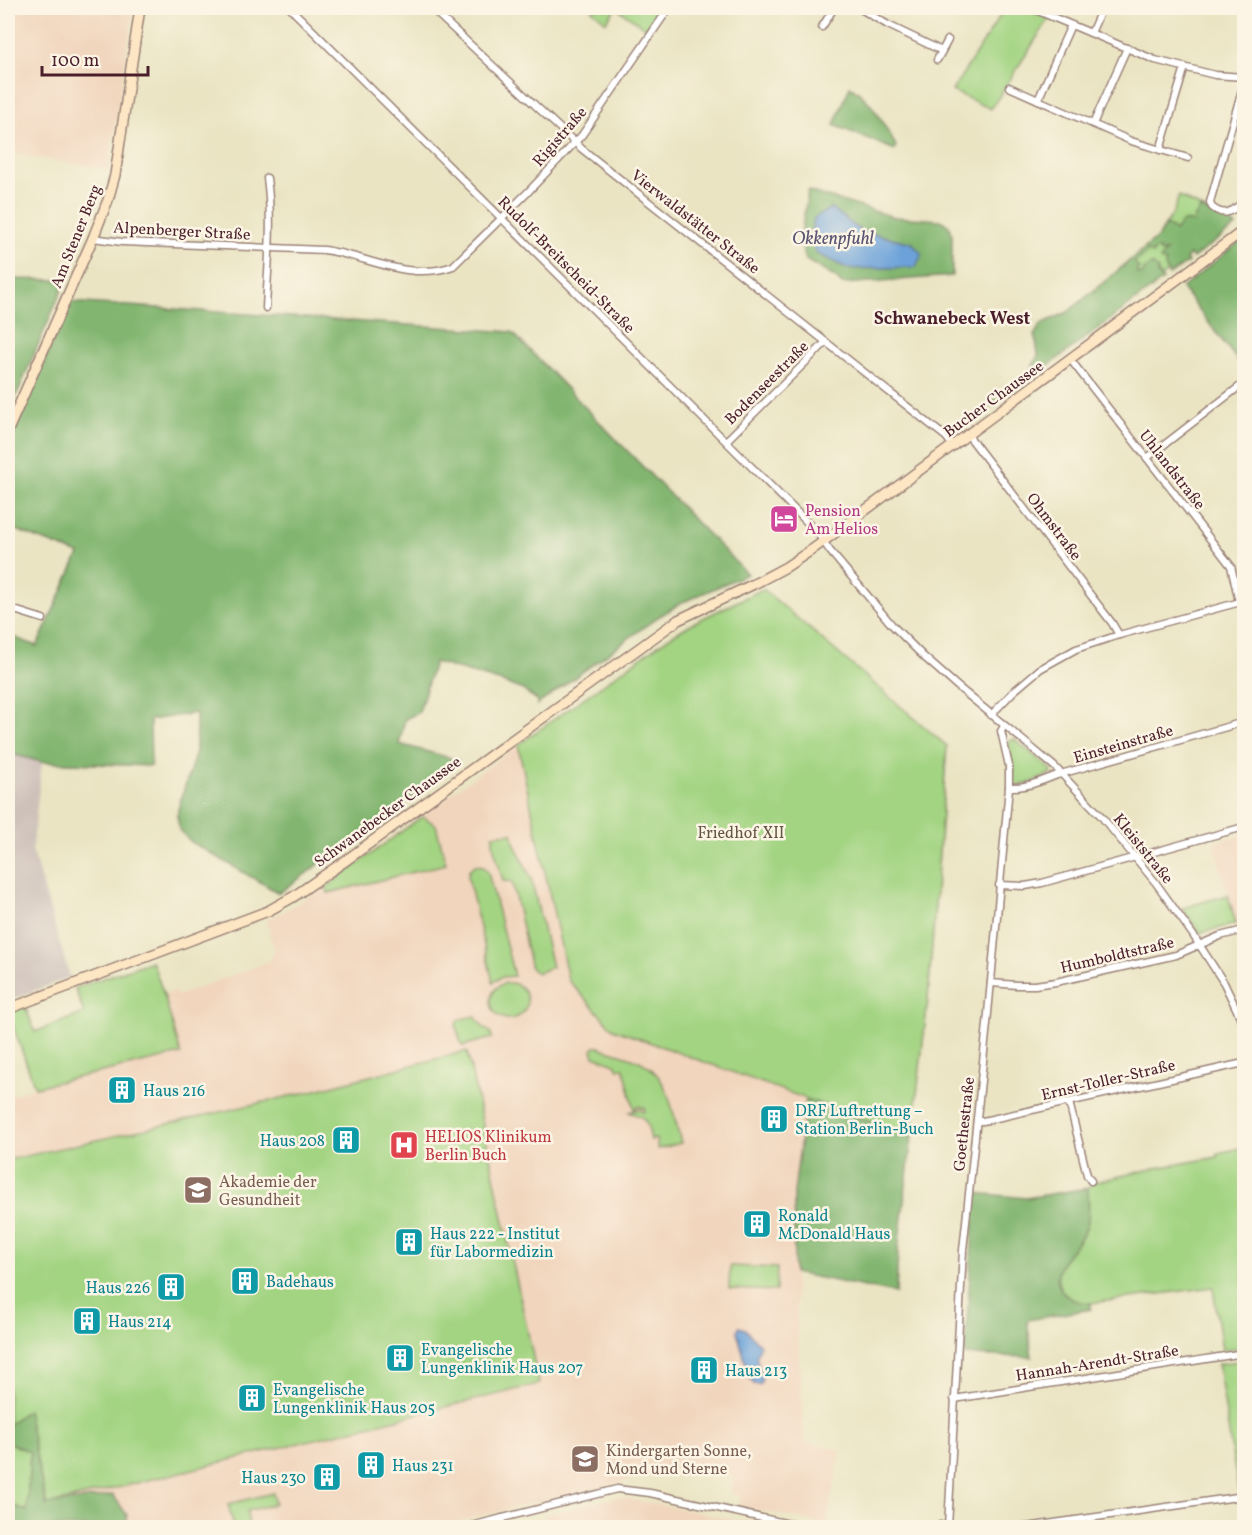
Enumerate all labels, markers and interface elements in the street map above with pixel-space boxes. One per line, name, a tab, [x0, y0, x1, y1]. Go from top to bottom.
scale bar	[42, 39, 148, 77]
text: 100 m	[51, 49, 100, 74]
street label: Rigistraße	[528, 103, 593, 172]
street label: Vierwaldstätter Straße	[626, 165, 764, 280]
street label: Am Stener Berg	[46, 182, 108, 292]
street label: Rudolf-Breitscheid-Straße	[492, 192, 639, 339]
street label: Alpenberger Straße	[113, 217, 251, 247]
water label: Okkenpfuhl	[792, 227, 875, 252]
district label: Schwanebeck West	[874, 307, 1031, 332]
street label: Bodenseestraße	[720, 336, 814, 430]
street label: Bucher Chaussee	[940, 356, 1049, 443]
street label: Uhlandstraße	[1133, 426, 1210, 515]
street label: Ohmstraße	[1021, 489, 1086, 566]
place label: Pension Am Helios	[805, 501, 878, 541]
hotel icon: Pension Am Helios	[768, 503, 800, 535]
street label: Einsteinstraße	[1071, 720, 1176, 770]
street label: Schwanebecker Chaussee	[310, 752, 466, 873]
street label: Kleiststraße	[1107, 809, 1178, 889]
park label: Friedhof XII	[698, 823, 784, 845]
street label: Humboldtstraße	[1058, 932, 1176, 980]
street label: Ernst-Toller-Straße	[1039, 1055, 1178, 1107]
building icon: Haus 216	[106, 1074, 138, 1106]
street label: Goethestraße	[949, 1076, 981, 1173]
place label: Haus 216	[143, 1081, 205, 1103]
place label: DRF Luftrettung – Station Berlin-Buch	[795, 1101, 934, 1141]
building icon: DRF Luftrettung – Station Berlin-Buch	[758, 1103, 790, 1135]
building icon: Haus 208	[330, 1124, 362, 1156]
place label: HELIOS Klinikum Berlin Buch	[425, 1127, 552, 1167]
hospital icon: HELIOS Klinikum Berlin Buch	[388, 1129, 420, 1161]
place label: Haus 208	[260, 1131, 325, 1153]
place label: Akademie der Gesundheit	[219, 1172, 317, 1212]
school or university icon: Akademie der Gesundheit	[182, 1174, 214, 1206]
place label: Ronald McDonald Haus	[778, 1206, 890, 1246]
building icon: Ronald McDonald Haus	[741, 1208, 773, 1240]
place label: Haus 222 - Institut für Labormedizin	[430, 1224, 560, 1264]
building icon: Haus 222 - Institut für Labormedizin	[393, 1226, 425, 1258]
building icon: Badehaus	[229, 1265, 261, 1297]
building icon: Haus 226	[155, 1271, 187, 1303]
place label: Badehaus	[266, 1272, 334, 1294]
place label: Haus 226	[86, 1278, 150, 1300]
building icon: Haus 214	[71, 1305, 103, 1337]
place label: Haus 214	[108, 1312, 171, 1334]
place label: Evangelische Lungenklinik Haus 207	[421, 1340, 584, 1380]
street label: Hannah-Arendt-Straße	[1014, 1340, 1180, 1388]
building icon: Evangelische Lungenklinik Haus 207	[384, 1342, 416, 1374]
building icon: Haus 213	[688, 1354, 720, 1386]
place label: Haus 213	[725, 1361, 787, 1383]
place label: Evangelische Lungenklinik Haus 205	[273, 1380, 435, 1420]
building icon: Evangelische Lungenklinik Haus 205	[236, 1382, 268, 1414]
place label: Kindergarten Sonne, Mond und Sterne	[606, 1441, 751, 1481]
school or university icon: Kindergarten Sonne, Mond und Sterne	[569, 1443, 601, 1475]
building icon: Haus 231	[355, 1449, 387, 1481]
place label: Haus 231	[392, 1456, 454, 1478]
building icon: Haus 230	[311, 1461, 343, 1493]
place label: Haus 230	[241, 1468, 306, 1490]

